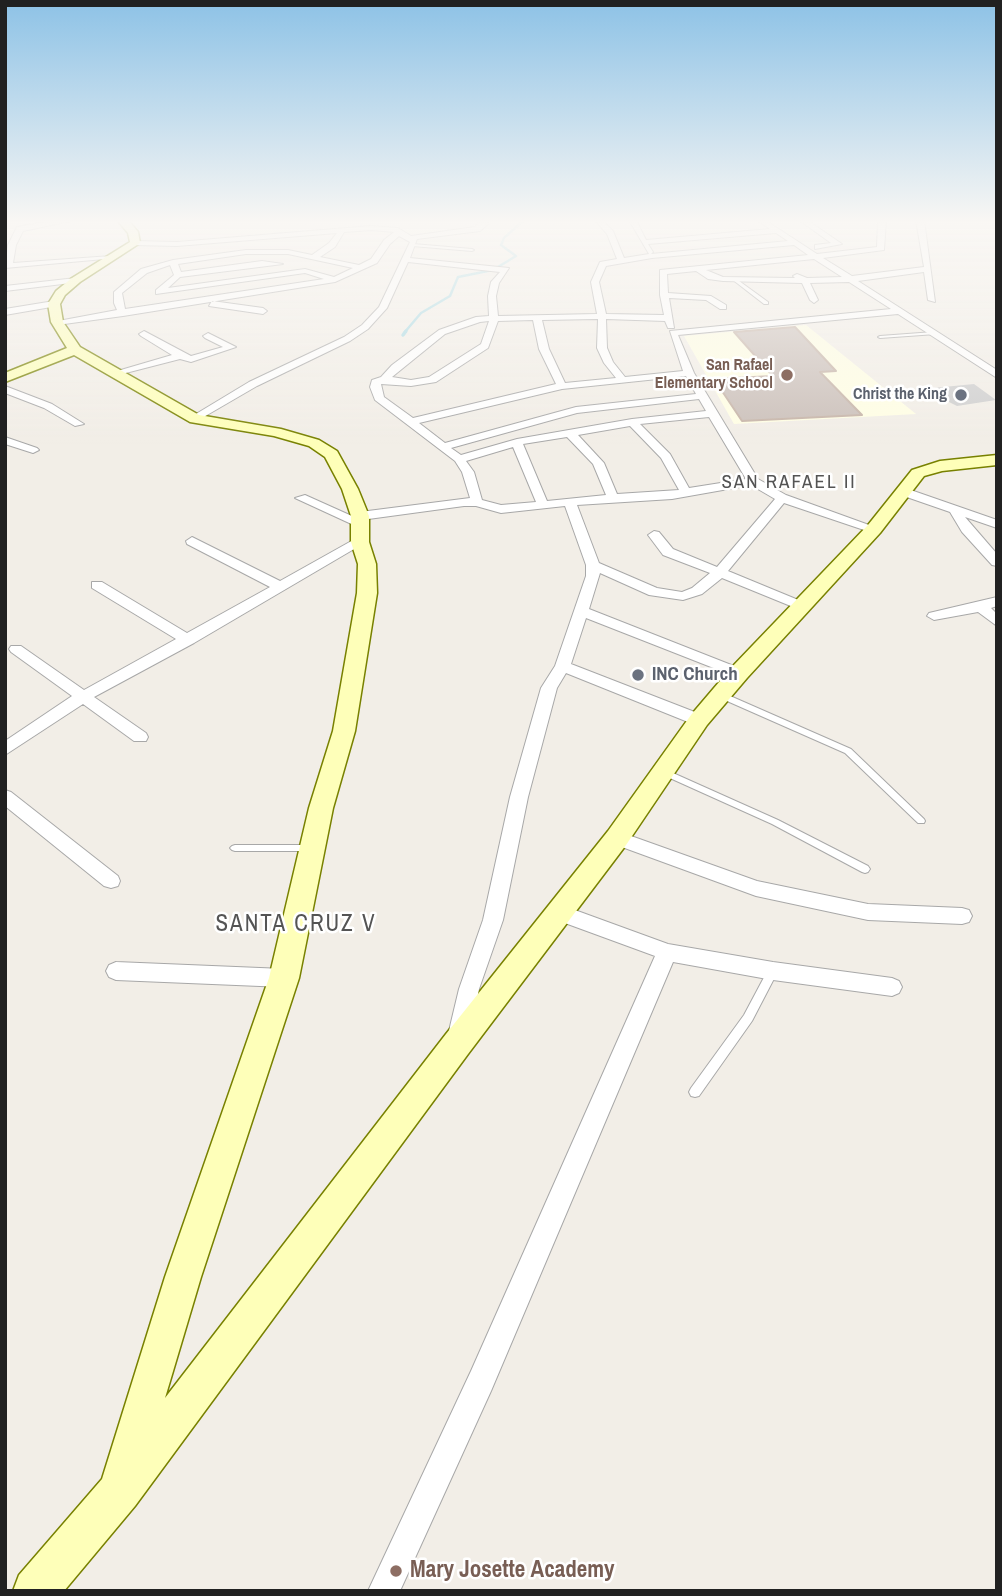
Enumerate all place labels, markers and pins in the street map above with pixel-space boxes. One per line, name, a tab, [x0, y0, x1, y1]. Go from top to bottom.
place label: San Rafael Elementary School	[655, 356, 773, 394]
marker: San Rafael Elementary School	[779, 367, 795, 383]
place label: Christ the King	[853, 385, 947, 405]
marker: Christ the King	[953, 387, 969, 403]
place label: INC Church	[652, 664, 738, 686]
marker: INC Church	[630, 667, 646, 683]
place label: Mary Josette Academy	[410, 1557, 614, 1585]
marker: Mary Josette Academy	[388, 1563, 404, 1579]

